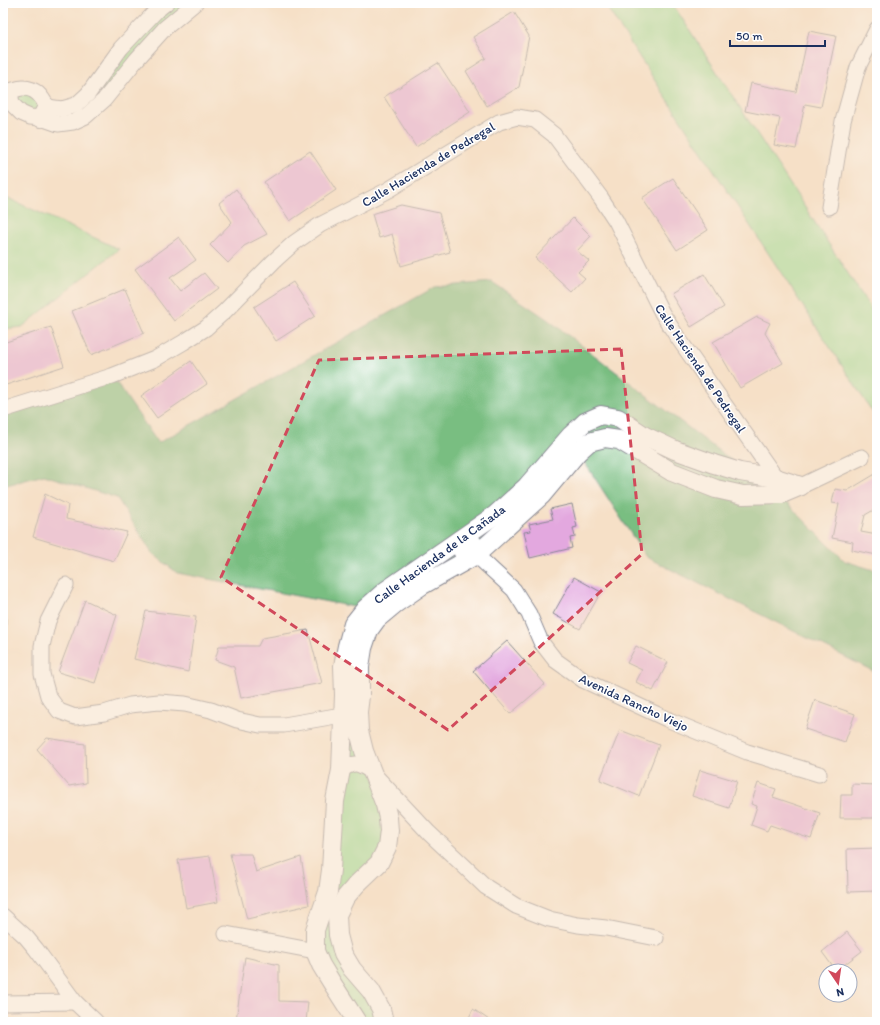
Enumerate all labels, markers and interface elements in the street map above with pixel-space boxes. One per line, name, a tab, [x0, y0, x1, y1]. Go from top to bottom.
scale bar	[730, 22, 825, 48]
text: 50 m	[736, 29, 762, 43]
street label: Calle Hacienda de Pedregal	[359, 119, 498, 210]
street label: Calle Hacienda de Pedregal	[652, 301, 750, 436]
street label: Calle Hacienda de la Cañada	[371, 501, 508, 607]
street label: Avenida Rancho Viejo	[577, 671, 691, 734]
north arrow	[818, 963, 858, 1003]
text: N	[835, 985, 845, 999]

